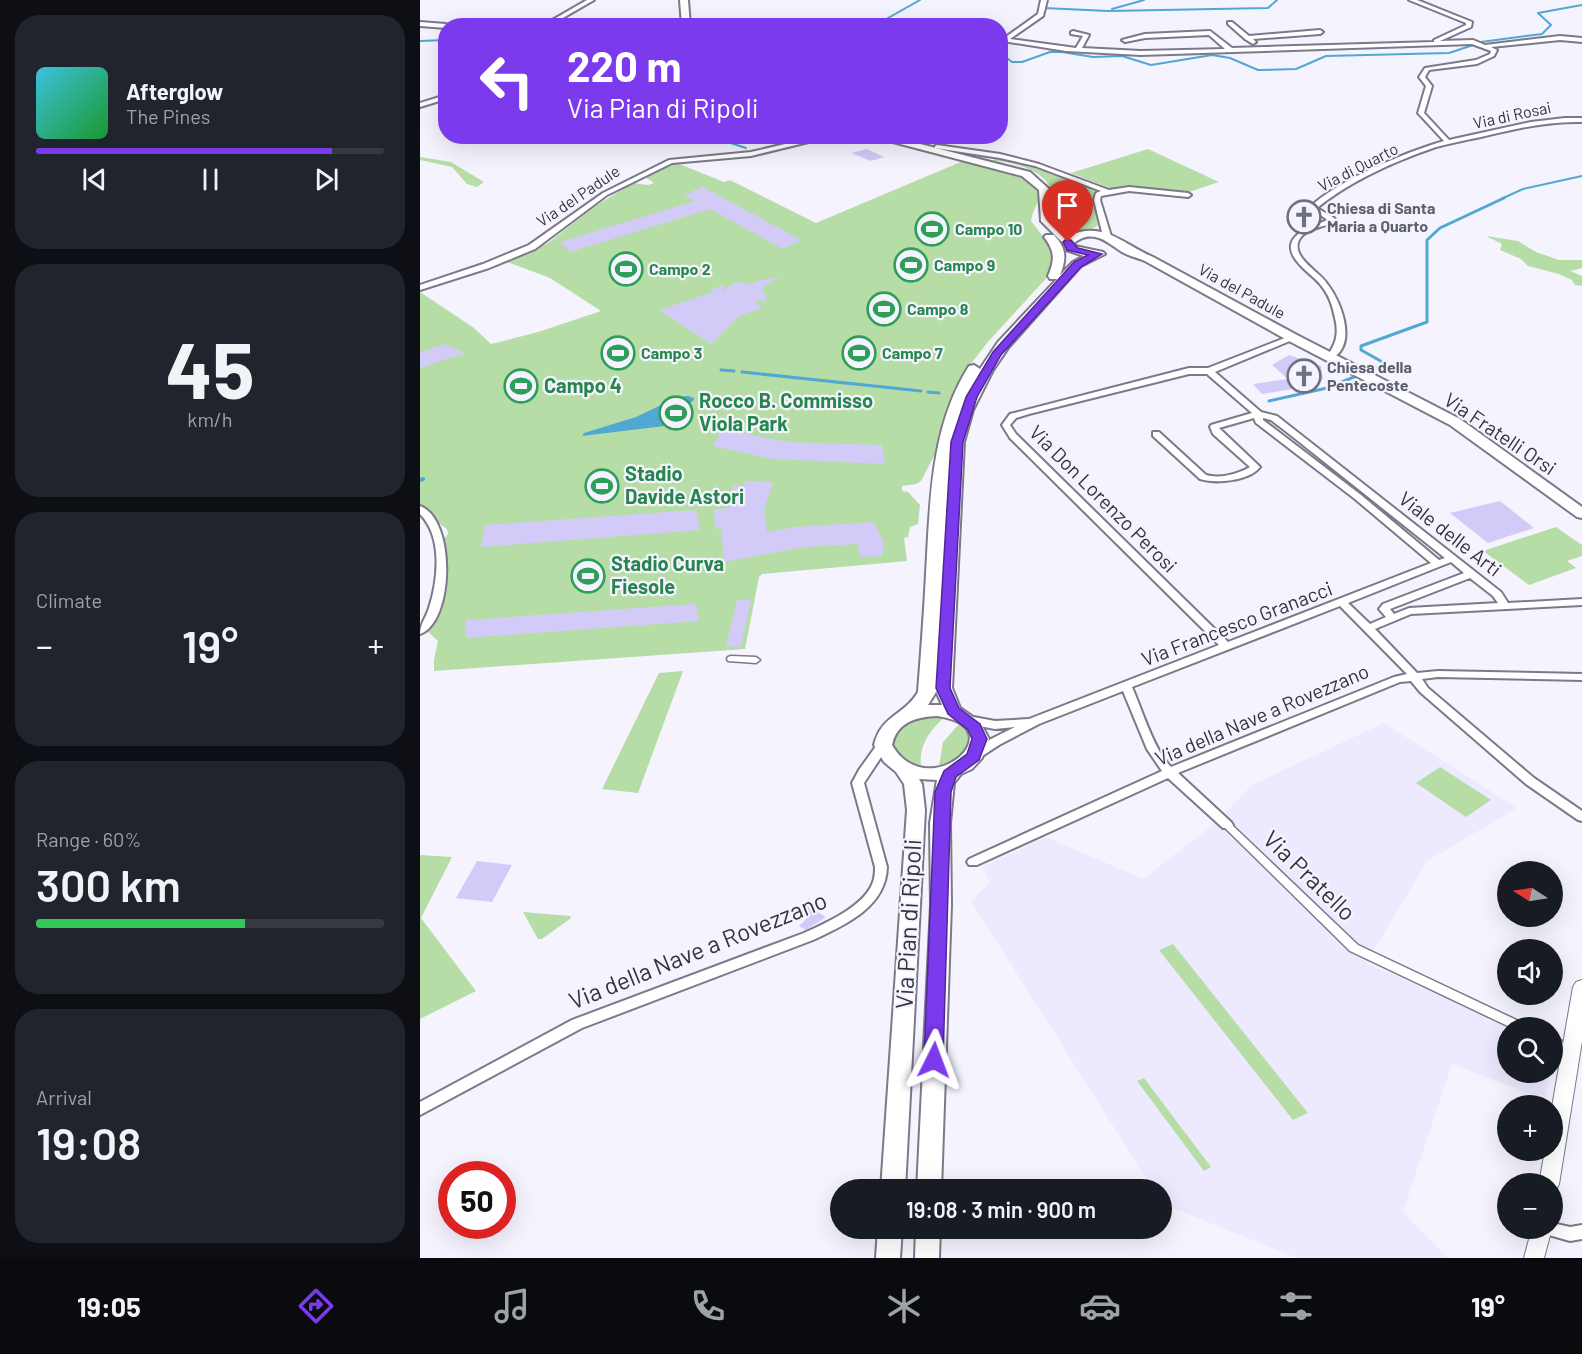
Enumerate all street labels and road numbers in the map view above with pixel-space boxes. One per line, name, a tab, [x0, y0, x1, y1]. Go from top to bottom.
street label: Via di Rosai	[1471, 97, 1553, 132]
street label: Via di Quarto	[1315, 138, 1401, 195]
street label: Via del Padule	[533, 161, 623, 230]
street label: Via del Padule	[1196, 259, 1289, 322]
street label: Via Fratelli Orsi	[1440, 387, 1561, 479]
street label: Via Don Lorenzo Perosi	[1025, 420, 1182, 577]
street label: Viale delle Arti	[1394, 486, 1507, 581]
street label: Via Francesco Granacci	[1138, 576, 1335, 671]
street label: Via della Nave a Rovezzano	[1151, 658, 1372, 770]
street label: Via Pratello	[1258, 824, 1362, 926]
street label: Via Pian di Ripoli	[889, 838, 926, 1010]
street label: Via della Nave a Rovezzano	[564, 885, 831, 1015]

